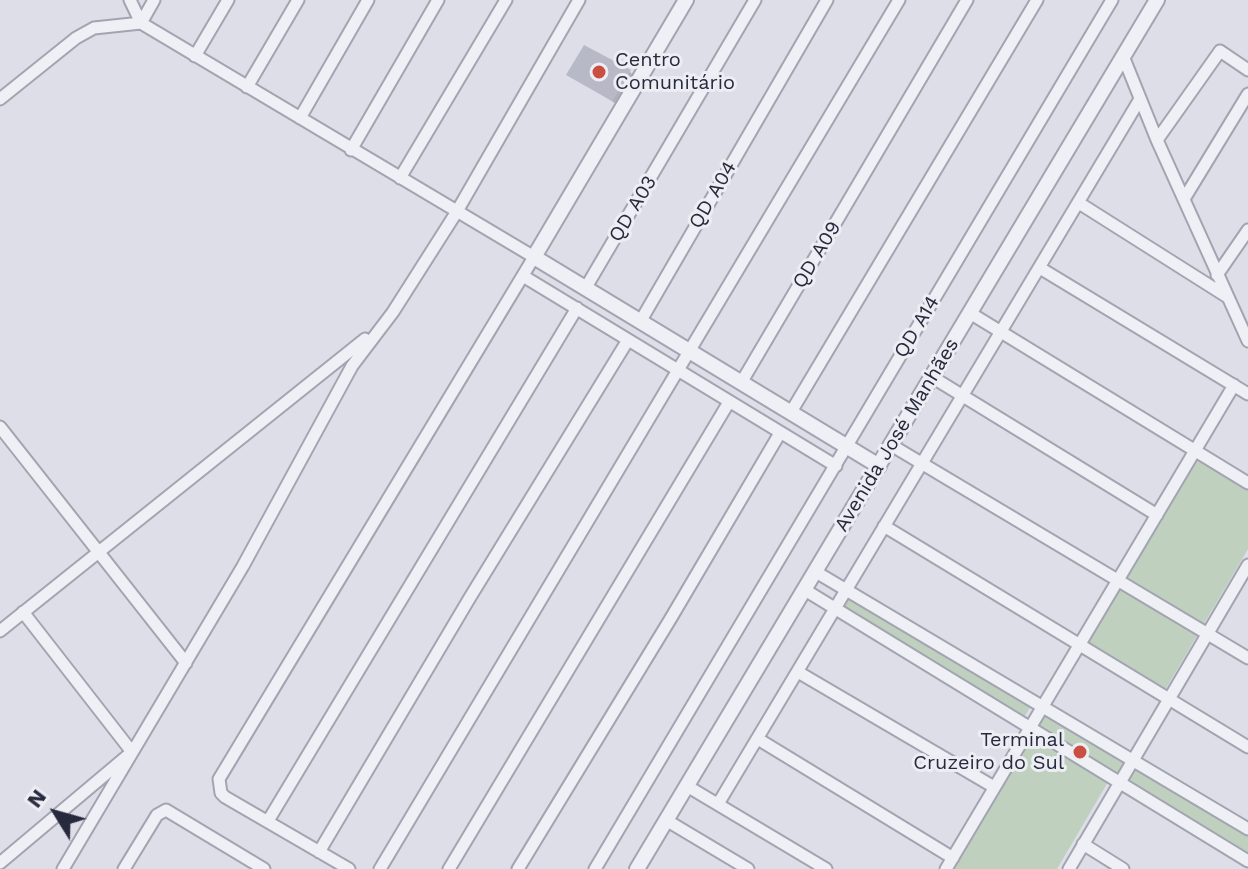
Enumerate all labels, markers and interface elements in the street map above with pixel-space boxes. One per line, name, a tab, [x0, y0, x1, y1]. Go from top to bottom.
place label: Centro Comunitário	[615, 48, 735, 95]
marker: Centro Comunitário	[590, 63, 608, 81]
street label: QD A04	[684, 157, 742, 233]
street label: QD A03	[604, 171, 662, 247]
street label: QD A09	[788, 217, 846, 293]
street label: QD A14	[889, 292, 945, 362]
street label: Avenida José Manhães	[830, 334, 964, 536]
place label: Terminal Cruzeiro do Sul	[913, 728, 1064, 775]
marker: Terminal Cruzeiro do Sul	[1071, 743, 1089, 761]
north arrow	[16, 773, 96, 853]
text: N	[22, 784, 51, 812]

